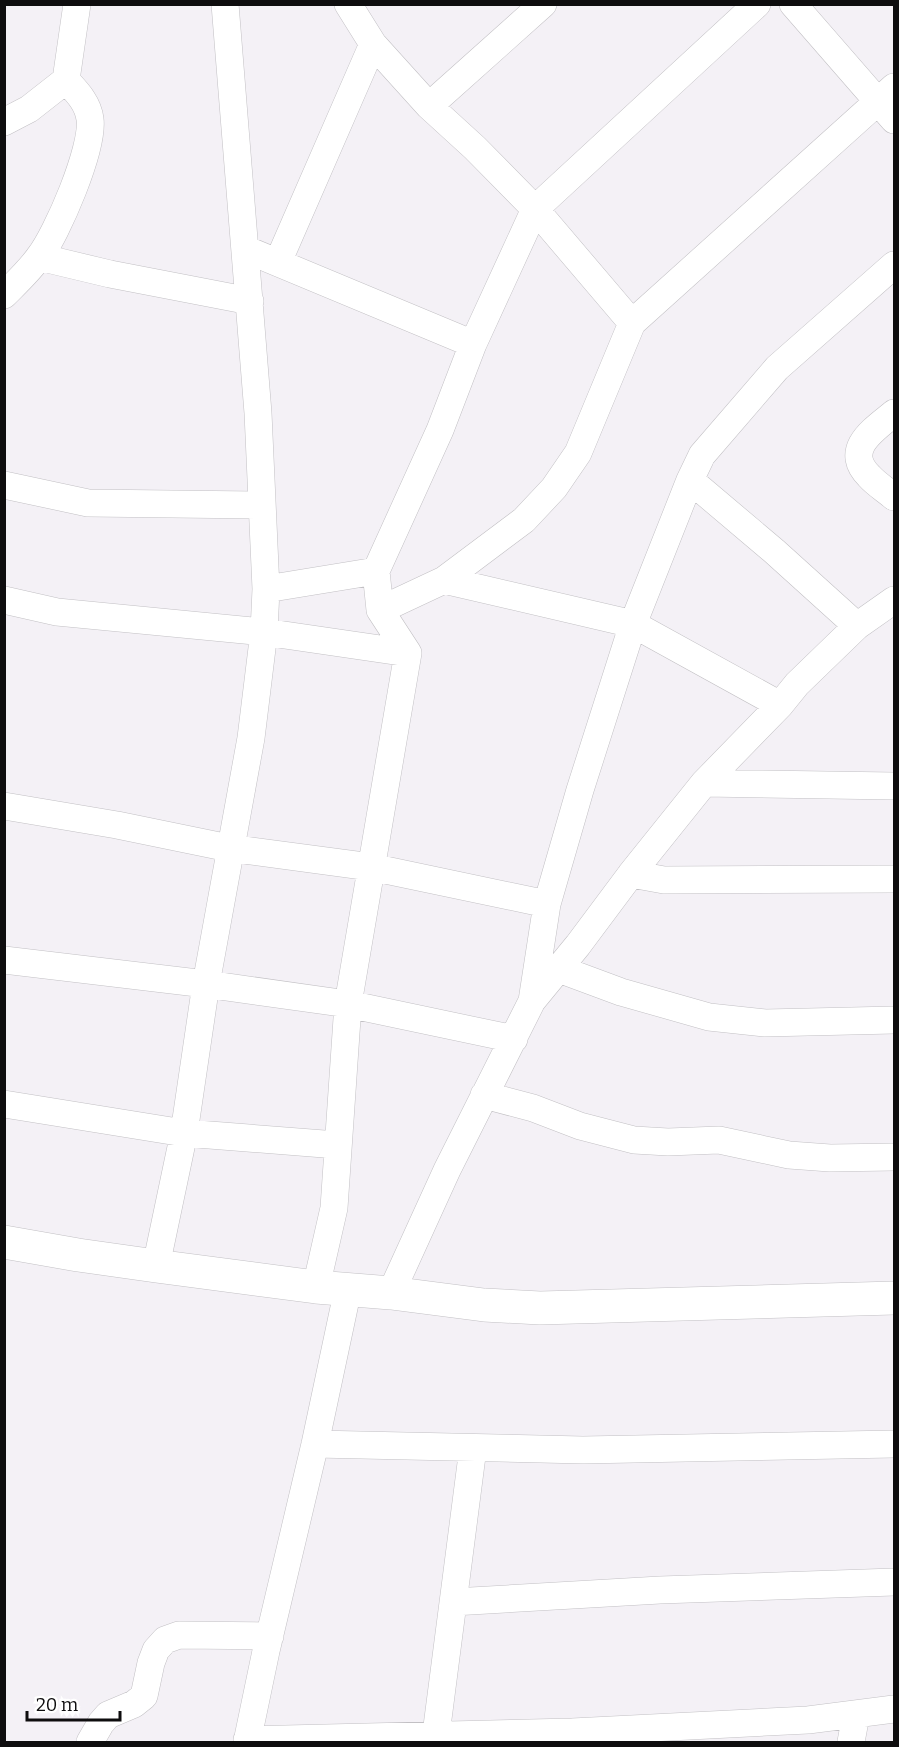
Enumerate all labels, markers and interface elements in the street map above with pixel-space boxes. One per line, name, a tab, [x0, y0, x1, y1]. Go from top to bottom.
scale bar	[27, 1684, 120, 1722]
text: 20 m	[36, 1694, 78, 1716]

